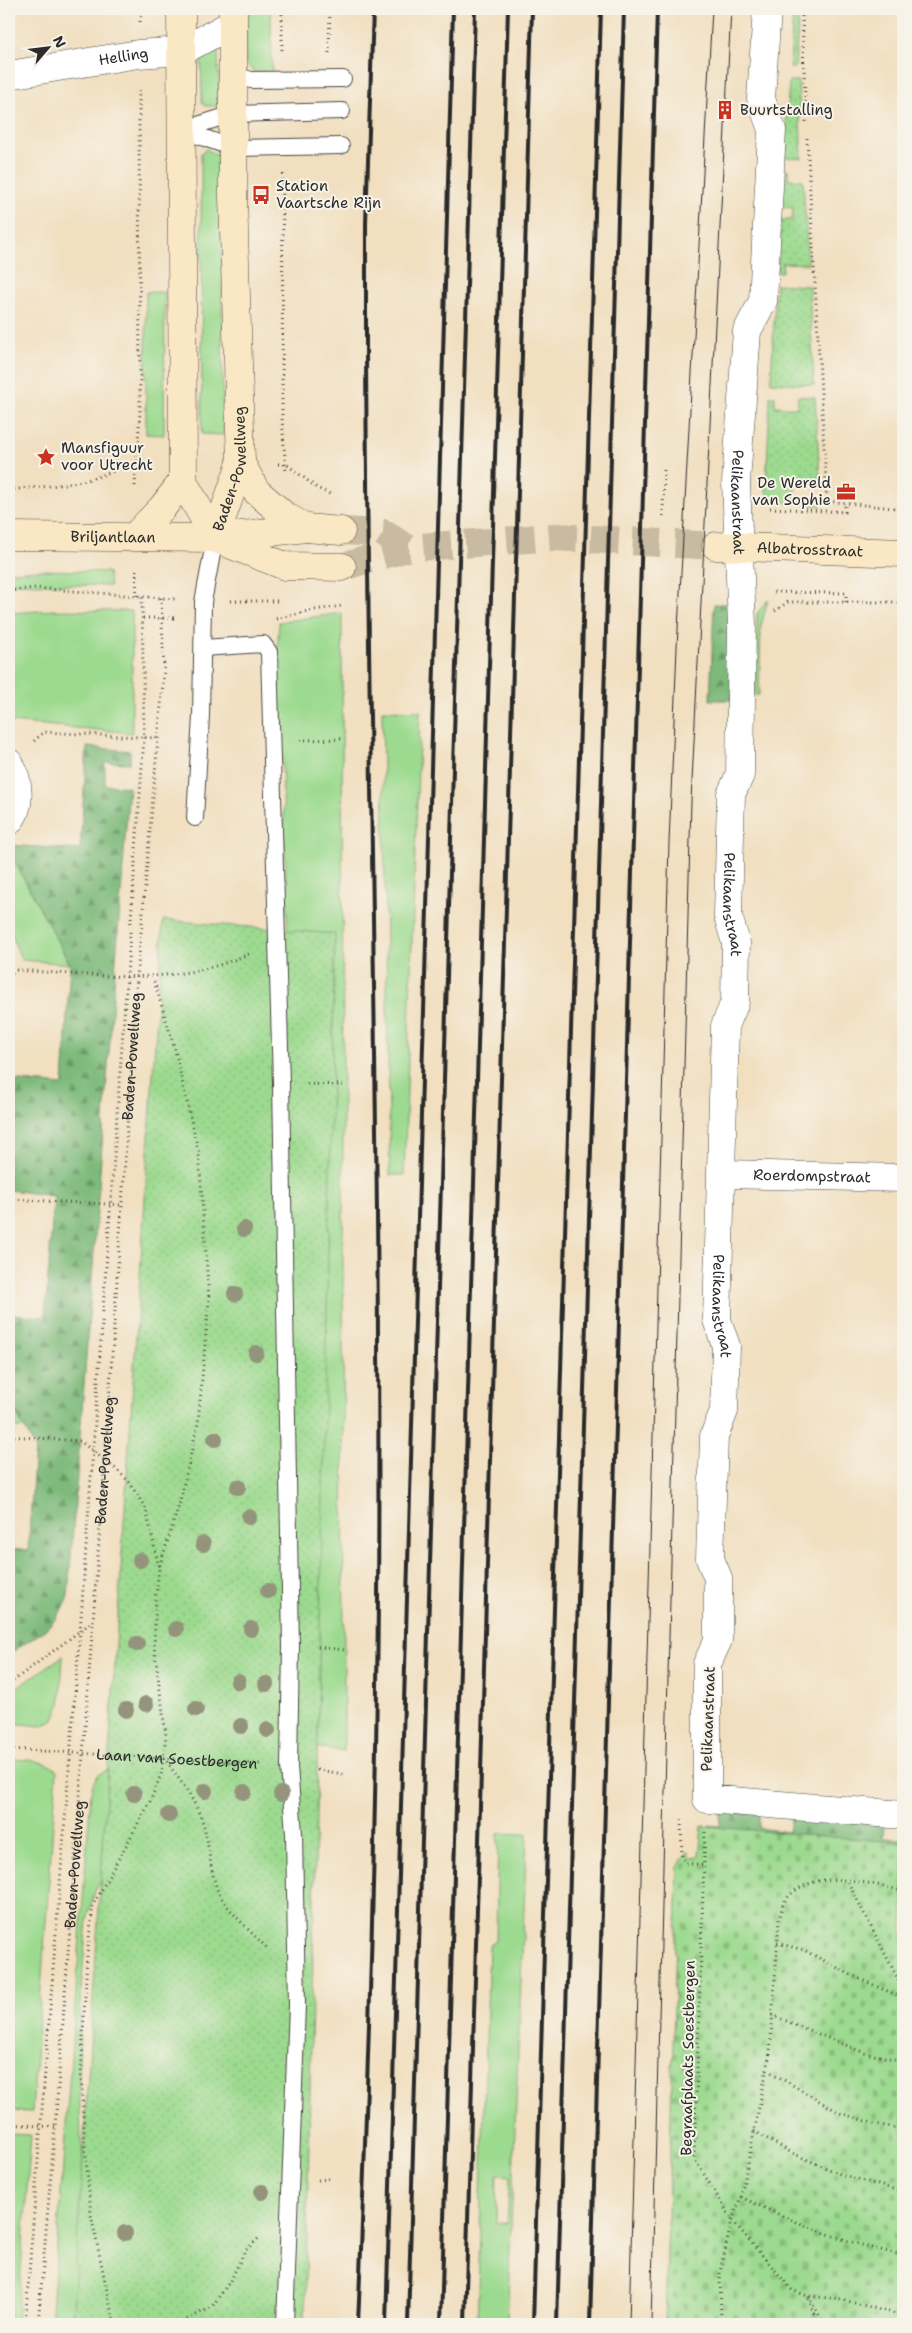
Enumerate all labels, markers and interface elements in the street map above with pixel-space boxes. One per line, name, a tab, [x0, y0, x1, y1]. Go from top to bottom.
north arrow	[22, 22, 72, 72]
text: N	[49, 33, 70, 51]
street label: Helling	[97, 43, 149, 70]
building icon: Buurtstalling	[714, 99, 736, 121]
place label: Buurtstalling	[740, 100, 833, 120]
place label: Station Vaartsche Rijn	[276, 176, 381, 213]
bus stop icon: Station Vaartsche Rijn	[250, 184, 272, 206]
street label: Baden-Powellweg	[208, 406, 251, 534]
place label: Mansfiguur voor Utrecht	[61, 438, 153, 475]
place icon: Mansfiguur voor Utrecht	[35, 446, 57, 468]
street label: Pelikaanstraat	[726, 449, 749, 555]
place label: De Wereld van Sophie	[752, 473, 831, 510]
office icon: De Wereld van Sophie	[835, 481, 857, 503]
street label: Briljantlaan	[70, 527, 156, 547]
street label: Albatrosstraat	[756, 538, 864, 562]
street label: Pelikaanstraat	[718, 852, 746, 957]
street label: Baden-Powellweg	[118, 992, 146, 1121]
street label: Roerdompstraat	[753, 1165, 871, 1187]
street label: Pelikaanstraat	[707, 1254, 736, 1358]
street label: Baden-Powellweg	[90, 1396, 119, 1525]
street label: Pelikaanstraat	[696, 1666, 720, 1772]
street label: Laan van Soestbergen	[95, 1744, 258, 1774]
street label: Baden-Powellweg	[60, 1800, 89, 1929]
street label: Begraafplaats Soestbergen	[676, 1960, 700, 2156]

